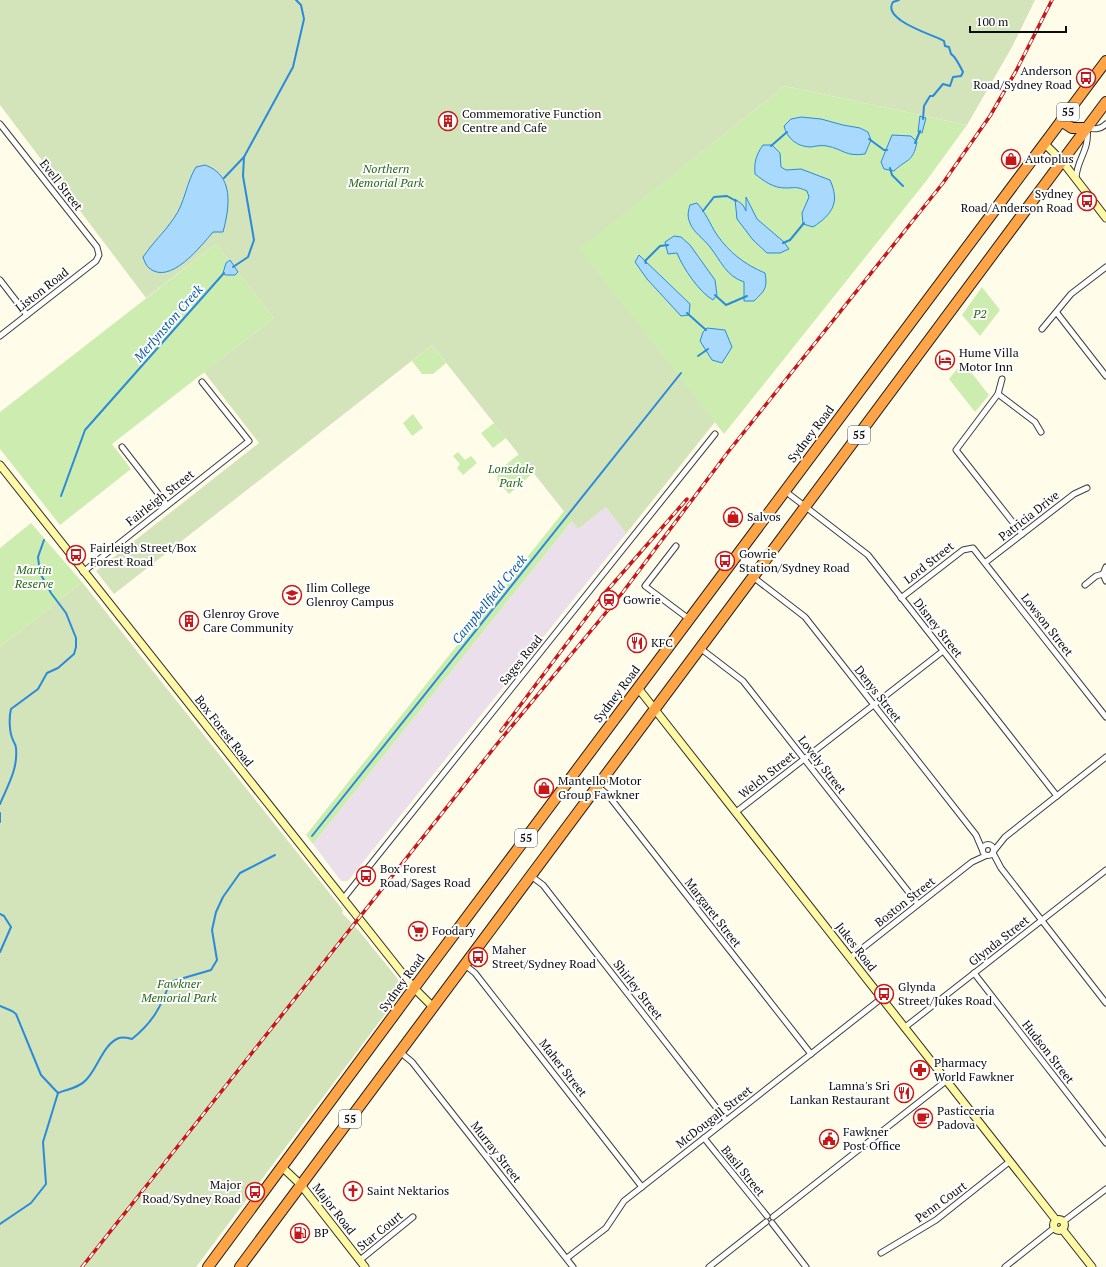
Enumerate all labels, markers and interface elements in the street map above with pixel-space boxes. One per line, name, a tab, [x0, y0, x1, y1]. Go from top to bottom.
scale bar	[970, 8, 1066, 34]
text: 100 m	[976, 14, 1009, 29]
place label: Anderson Road/Sydney Road	[973, 63, 1072, 92]
bus stop icon: Anderson Road/Sydney Road	[1075, 67, 1097, 89]
road number: 55	[1057, 103, 1079, 121]
place label: Commemorative Function Centre and Cafe	[462, 106, 601, 135]
building icon: Commemorative Function Centre and Cafe	[437, 110, 459, 132]
shop icon: Autoplus	[1000, 148, 1022, 170]
place label: Autoplus	[1025, 151, 1074, 166]
street label: Evell Street	[37, 156, 86, 214]
park label: Northern Memorial Park	[347, 161, 424, 190]
place label: Sydney Road/Anderson Road	[961, 186, 1074, 215]
bus stop icon: Sydney Road/Anderson Road	[1076, 190, 1098, 212]
street label: Liston Road	[12, 264, 72, 315]
water label: Merlynston Creek	[129, 280, 207, 366]
park label: P2	[972, 306, 987, 321]
place label: Hume Villa Motor Inn	[959, 345, 1019, 374]
hotel icon: Hume Villa Motor Inn	[934, 349, 956, 371]
street label: Sydney Road	[784, 402, 837, 465]
road number: 55	[848, 426, 870, 444]
park label: Lonsdale Park	[487, 461, 534, 490]
street label: Fairleigh Street	[123, 466, 197, 529]
street label: Patricia Drive	[995, 487, 1062, 544]
shop icon: Salvos	[722, 506, 744, 528]
place label: Salvos	[747, 509, 781, 524]
street label: Lord Street	[901, 538, 957, 587]
place label: Fairleigh Street/Box Forest Road	[90, 540, 197, 569]
bus stop icon: Fairleigh Street/Box Forest Road	[65, 544, 87, 566]
place label: Gowrie Station/Sydney Road	[739, 546, 850, 575]
water label: Campbellfield Creek	[447, 550, 531, 647]
bus stop icon: Gowrie Station/Sydney Road	[714, 550, 736, 572]
park label: Martin Reserve	[14, 562, 54, 591]
place label: Ilim College Glenroy Campus	[306, 580, 394, 609]
school or university icon: Ilim College Glenroy Campus	[281, 584, 303, 606]
station icon: Gowrie	[598, 589, 620, 611]
street label: Lowson Street	[1018, 590, 1077, 660]
place label: Gowrie	[623, 592, 661, 607]
street label: Disney Street	[911, 595, 967, 661]
place label: Glenroy Grove Care Community	[203, 606, 294, 635]
building icon: Glenroy Grove Care Community	[178, 610, 200, 632]
street label: Sages Road	[496, 631, 545, 688]
restaurant icon: KFC	[626, 632, 648, 654]
place label: KFC	[651, 635, 673, 650]
street label: Sydney Road	[590, 662, 643, 725]
street label: Denys Street	[852, 662, 906, 725]
street label: Box Forest Road	[192, 692, 257, 770]
street label: Lovely Street	[795, 733, 850, 797]
street label: Welch Street	[735, 748, 798, 801]
place label: Mantello Motor Group Fawkner	[558, 773, 642, 802]
shop icon: Mantello Motor Group Fawkner	[533, 777, 555, 799]
road number: 55	[515, 829, 537, 847]
place label: Box Forest Road/Sages Road	[380, 861, 471, 890]
bus stop icon: Box Forest Road/Sages Road	[355, 865, 377, 887]
street label: Boston Street	[872, 873, 938, 930]
street label: Margaret Street	[682, 875, 745, 951]
street label: Glynda Street	[965, 912, 1032, 969]
street label: Jukes Road	[833, 919, 880, 974]
supermarket icon: Foodary	[407, 920, 429, 942]
place label: Foodary	[432, 923, 476, 938]
place label: Maher Street/Sydney Road	[492, 942, 596, 971]
bus stop icon: Maher Street/Sydney Road	[467, 946, 489, 968]
street label: Sydney Road	[376, 951, 428, 1015]
street label: Shirley Street	[610, 957, 667, 1023]
park label: Fawkner Memorial Park	[140, 976, 217, 1005]
place label: Glynda Street/Jukes Road	[898, 979, 992, 1008]
bus stop icon: Glynda Street/Jukes Road	[873, 983, 895, 1005]
street label: Hudson Street	[1019, 1017, 1078, 1087]
street label: Maher Street	[536, 1036, 591, 1100]
place label: Pharmacy World Fawkner	[934, 1055, 1015, 1084]
pharmacy icon: Pharmacy World Fawkner	[909, 1059, 931, 1081]
place label: Lamna's Sri Lankan Restaurant	[790, 1078, 891, 1107]
street label: McDougall Street	[673, 1082, 755, 1151]
restaurant icon: Lamna's Sri Lankan Restaurant	[893, 1082, 915, 1104]
place label: Pasticceria Padova	[937, 1103, 995, 1132]
cafe icon: Pasticceria Padova	[912, 1107, 934, 1129]
road number: 55	[339, 1110, 361, 1128]
street label: Murray Street	[468, 1118, 525, 1186]
place label: Fawkner Post Office	[843, 1124, 901, 1153]
public building icon: Fawkner Post Office	[818, 1128, 840, 1150]
street label: Basil Street	[718, 1142, 769, 1199]
place label: Major Road/Sydney Road	[142, 1177, 241, 1206]
street label: Penn Court	[912, 1178, 970, 1225]
street label: Major Road	[310, 1180, 359, 1238]
church icon: Saint Nektarios	[342, 1180, 364, 1202]
bus stop icon: Major Road/Sydney Road	[244, 1181, 266, 1203]
place label: Saint Nektarios	[367, 1183, 449, 1198]
street label: Star Court	[354, 1207, 406, 1254]
fuel station icon: BP	[289, 1222, 311, 1244]
place label: BP	[314, 1225, 329, 1240]

